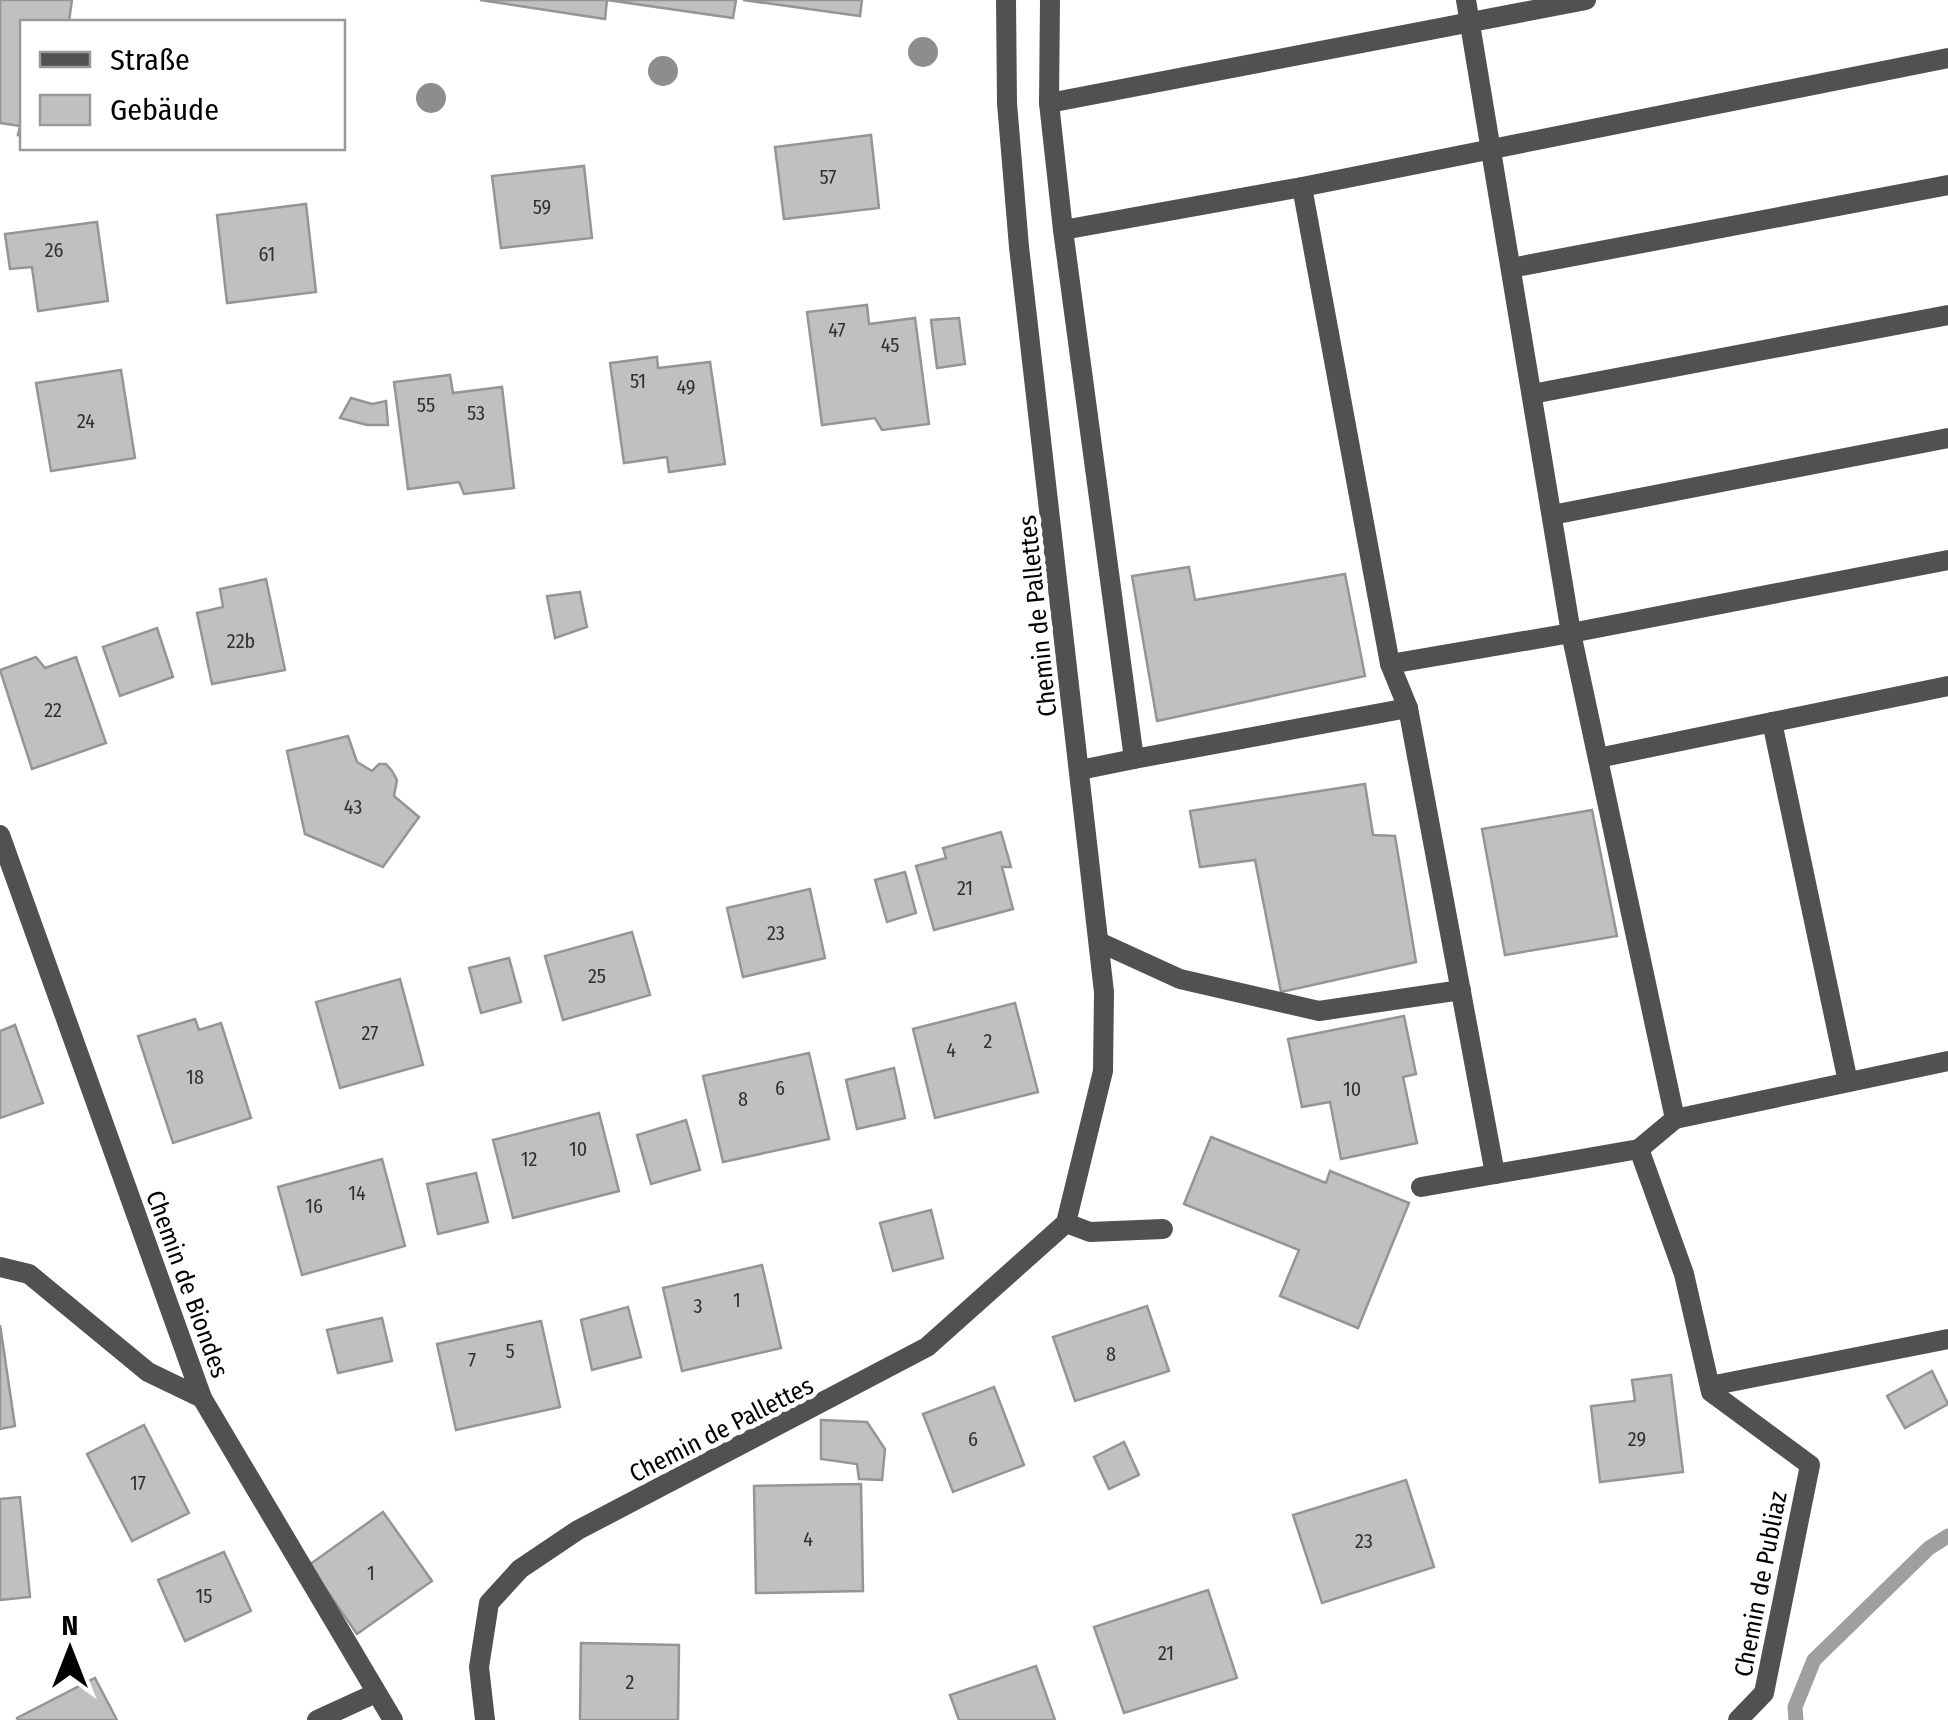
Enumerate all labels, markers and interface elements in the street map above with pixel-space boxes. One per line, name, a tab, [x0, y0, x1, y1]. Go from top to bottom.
legend	[20, 20, 345, 150]
text: Straße	[110, 42, 190, 78]
text: Gebäude	[110, 92, 219, 128]
house number: 57	[820, 165, 836, 189]
house number: 59	[533, 195, 551, 219]
house number: 26	[45, 238, 63, 262]
house number: 61	[259, 242, 275, 266]
house number: 47	[828, 318, 846, 342]
house number: 45	[881, 333, 899, 357]
house number: 51	[630, 369, 646, 393]
house number: 49	[676, 375, 696, 399]
house number: 55	[417, 393, 435, 417]
house number: 53	[467, 401, 485, 425]
house number: 24	[77, 409, 95, 433]
street label: Chemin de Pallettes	[1012, 514, 1063, 718]
house number: 22b	[227, 629, 255, 653]
house number: 22	[44, 698, 62, 722]
house number: 43	[344, 795, 362, 819]
house number: 21	[957, 876, 973, 900]
house number: 23	[767, 921, 785, 945]
house number: 25	[588, 964, 606, 988]
house number: 27	[362, 1021, 378, 1045]
house number: 2	[984, 1029, 993, 1053]
house number: 4	[946, 1038, 956, 1062]
house number: 18	[186, 1065, 204, 1089]
house number: 6	[775, 1076, 785, 1100]
house number: 10	[1343, 1077, 1361, 1101]
house number: 8	[738, 1087, 748, 1111]
house number: 10	[569, 1137, 587, 1161]
house number: 12	[521, 1147, 537, 1171]
house number: 14	[348, 1181, 366, 1205]
street label: Chemin de Biondes	[139, 1187, 235, 1382]
house number: 16	[305, 1194, 323, 1218]
house number: 1	[733, 1288, 741, 1312]
house number: 3	[693, 1294, 703, 1318]
house number: 5	[505, 1339, 515, 1363]
house number: 8	[1106, 1342, 1116, 1366]
house number: 7	[468, 1348, 476, 1372]
street label: Chemin de Pallettes	[624, 1371, 818, 1489]
house number: 6	[968, 1427, 978, 1451]
house number: 29	[1628, 1427, 1646, 1451]
house number: 17	[130, 1471, 146, 1495]
street label: Chemin de Publiaz	[1728, 1489, 1794, 1679]
house number: 4	[803, 1527, 813, 1551]
house number: 23	[1355, 1529, 1373, 1553]
house number: 1	[367, 1561, 375, 1585]
house number: 15	[196, 1584, 212, 1608]
north arrow	[20, 1600, 120, 1700]
text: N	[62, 1609, 78, 1642]
house number: 21	[1158, 1641, 1174, 1665]
house number: 2	[626, 1670, 635, 1694]

